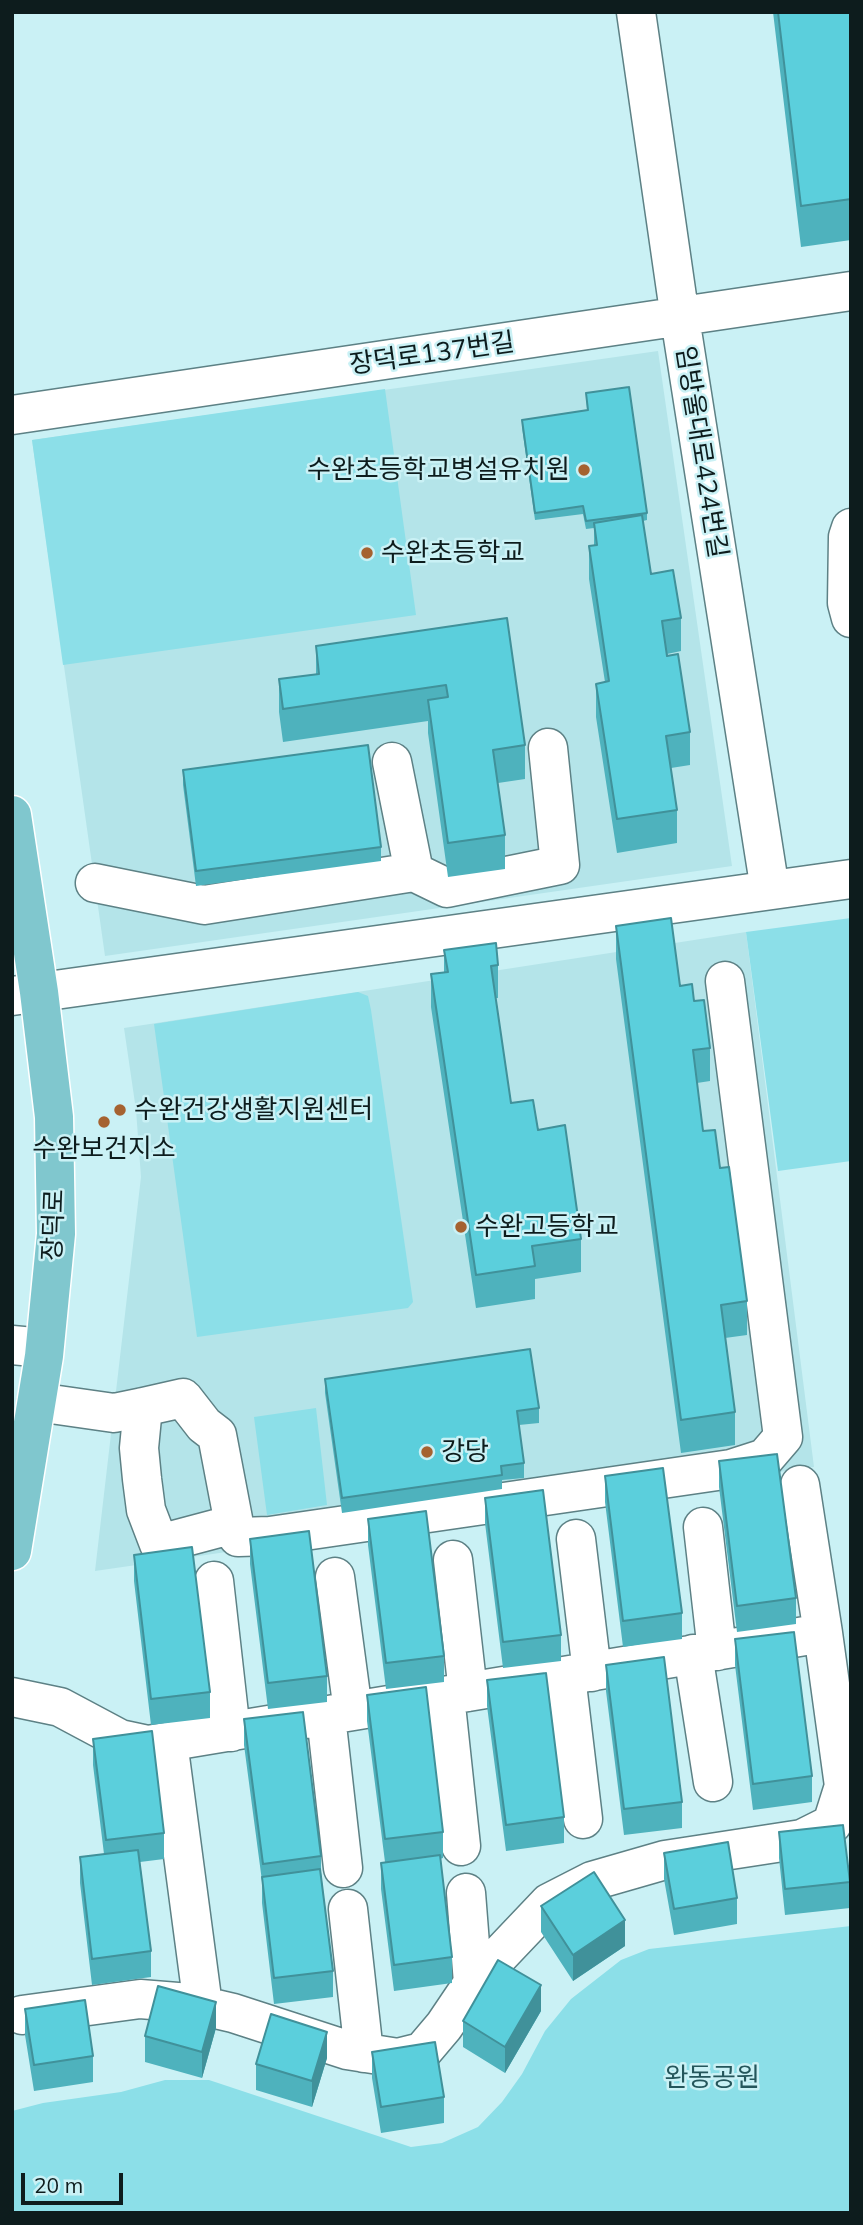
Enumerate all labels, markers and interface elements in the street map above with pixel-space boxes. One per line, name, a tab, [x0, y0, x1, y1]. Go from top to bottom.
street label: 장덕로137번길	[347, 327, 517, 381]
street label: 임방울대로424번길	[669, 344, 733, 560]
place label: 수완초등학교병설유치원	[307, 454, 570, 486]
marker: 수완초등학교병설유치원	[576, 462, 592, 478]
place label: 수완초등학교	[381, 537, 525, 569]
marker: 수완초등학교	[359, 545, 375, 561]
place label: 수완건강생활지원센터	[134, 1094, 373, 1126]
marker: 수완건강생활지원센터	[112, 1102, 128, 1118]
marker: 수완보건지소	[96, 1114, 112, 1130]
place label: 수완보건지소	[32, 1133, 176, 1165]
street label: 장덕로	[37, 1189, 71, 1261]
place label: 수완고등학교	[475, 1211, 619, 1243]
marker: 수완고등학교	[453, 1219, 469, 1235]
place label: 강당	[441, 1436, 489, 1468]
marker: 강당	[419, 1444, 435, 1460]
park label: 완동공원	[664, 2062, 760, 2094]
scale bar	[24, 2158, 126, 2202]
text: 20 m	[34, 2172, 83, 2198]

